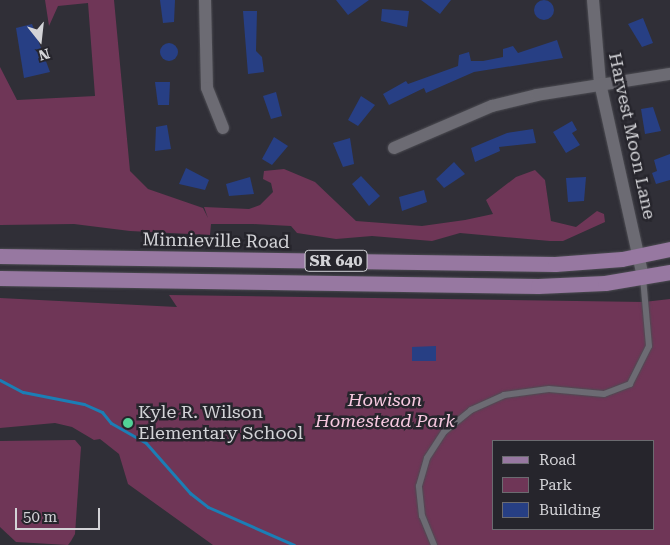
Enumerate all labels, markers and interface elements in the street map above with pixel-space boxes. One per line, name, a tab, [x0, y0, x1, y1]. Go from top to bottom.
north arrow	[15, 15, 65, 65]
text: N	[37, 45, 52, 64]
street label: Harvest Moon Lane	[604, 51, 660, 221]
street label: Minnieville Road	[142, 229, 290, 253]
road number: SR 640	[304, 248, 368, 274]
park label: Howison Homestead Park	[315, 390, 455, 432]
place label: Kyle R. Wilson Elementary School	[138, 402, 303, 444]
marker: Kyle R. Wilson Elementary School	[122, 417, 134, 429]
legend	[492, 440, 655, 530]
text: Road	[539, 451, 576, 469]
text: Park	[539, 476, 572, 494]
scale bar	[18, 498, 102, 530]
text: Building	[539, 501, 600, 519]
text: 50 m	[23, 508, 57, 526]

